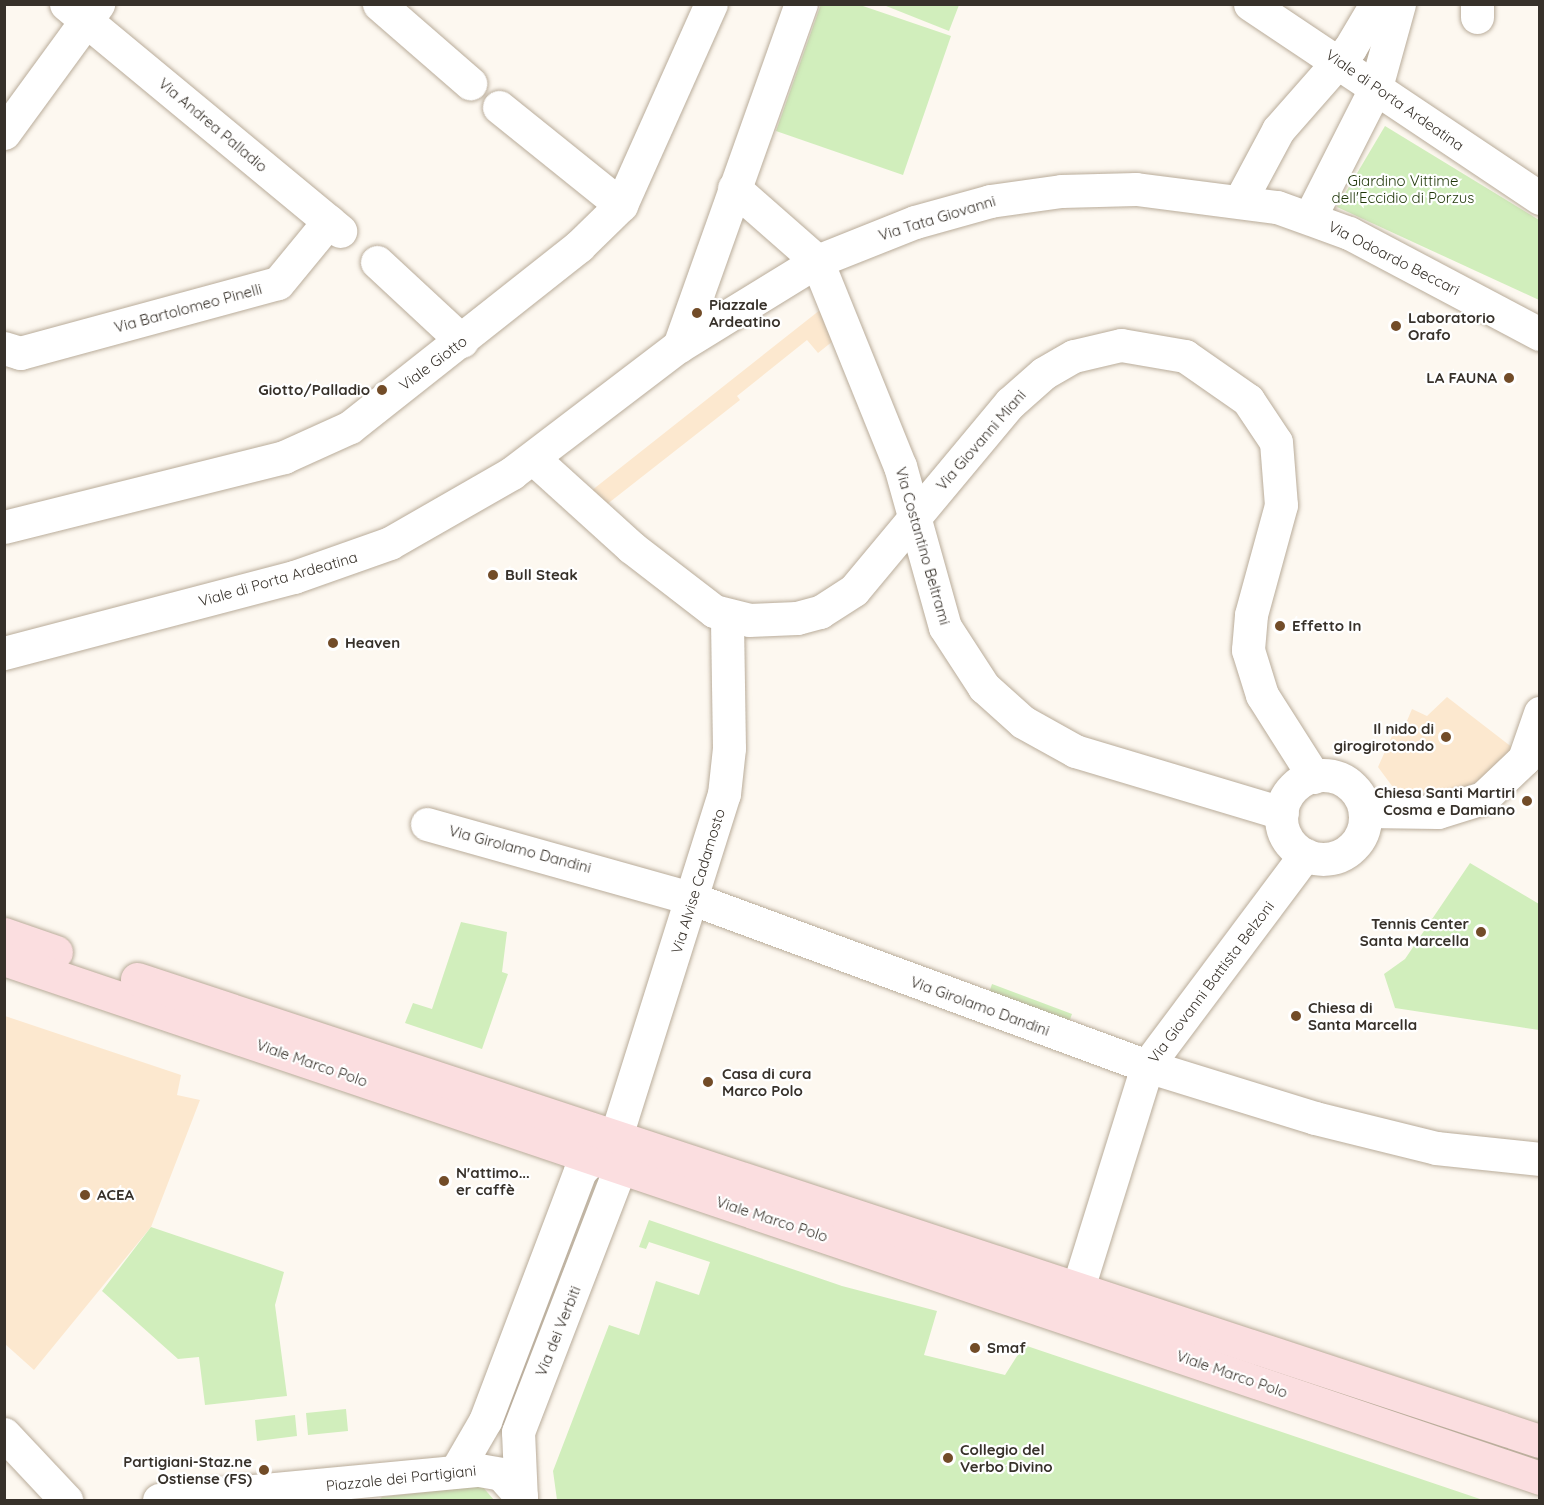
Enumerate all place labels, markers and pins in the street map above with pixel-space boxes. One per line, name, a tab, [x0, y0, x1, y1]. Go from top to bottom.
place label: Piazzale Ardeatino	[709, 295, 780, 330]
marker: Piazzale Ardeatino	[690, 306, 704, 320]
place label: Laboratorio Orafo	[1408, 308, 1495, 343]
marker: Laboratorio Orafo	[1389, 319, 1403, 333]
place label: LA FAUNA	[1426, 369, 1497, 387]
marker: LA FAUNA	[1502, 371, 1516, 385]
place label: Giotto/Palladio	[258, 381, 370, 399]
marker: Giotto/Palladio	[375, 383, 389, 397]
place label: Bull Steak	[505, 566, 578, 584]
marker: Bull Steak	[486, 568, 500, 582]
place label: Effetto In	[1292, 617, 1361, 635]
marker: Effetto In	[1273, 619, 1287, 633]
place label: Heaven	[345, 634, 400, 652]
marker: Heaven	[326, 636, 340, 650]
place label: Il nido di girogirotondo	[1334, 719, 1434, 754]
marker: Il nido di girogirotondo	[1439, 730, 1453, 744]
place label: Chiesa Santi Martiri Cosma e Damiano	[1374, 783, 1515, 818]
marker: Chiesa Santi Martiri Cosma e Damiano	[1520, 794, 1534, 808]
place label: Tennis Center Santa Marcella	[1360, 914, 1469, 949]
marker: Tennis Center Santa Marcella	[1474, 925, 1488, 939]
place label: Chiesa di Santa Marcella	[1308, 998, 1417, 1033]
marker: Chiesa di Santa Marcella	[1289, 1009, 1303, 1023]
place label: Casa di cura Marco Polo	[722, 1064, 811, 1099]
marker: Casa di cura Marco Polo	[699, 1073, 717, 1091]
place label: N'attimo... er caffè	[456, 1163, 530, 1198]
marker: N'attimo... er caffè	[437, 1174, 451, 1188]
place label: ACEA	[97, 1186, 134, 1204]
marker: ACEA	[78, 1188, 92, 1202]
place label: Smaf	[987, 1339, 1026, 1357]
marker: Smaf	[968, 1341, 982, 1355]
place label: Collegio del Verbo Divino	[960, 1440, 1053, 1475]
marker: Collegio del Verbo Divino	[941, 1451, 955, 1465]
place label: Partigiani-Staz.ne Ostiense (FS)	[123, 1452, 252, 1487]
marker: Partigiani-Staz.ne Ostiense (FS)	[257, 1463, 271, 1477]

